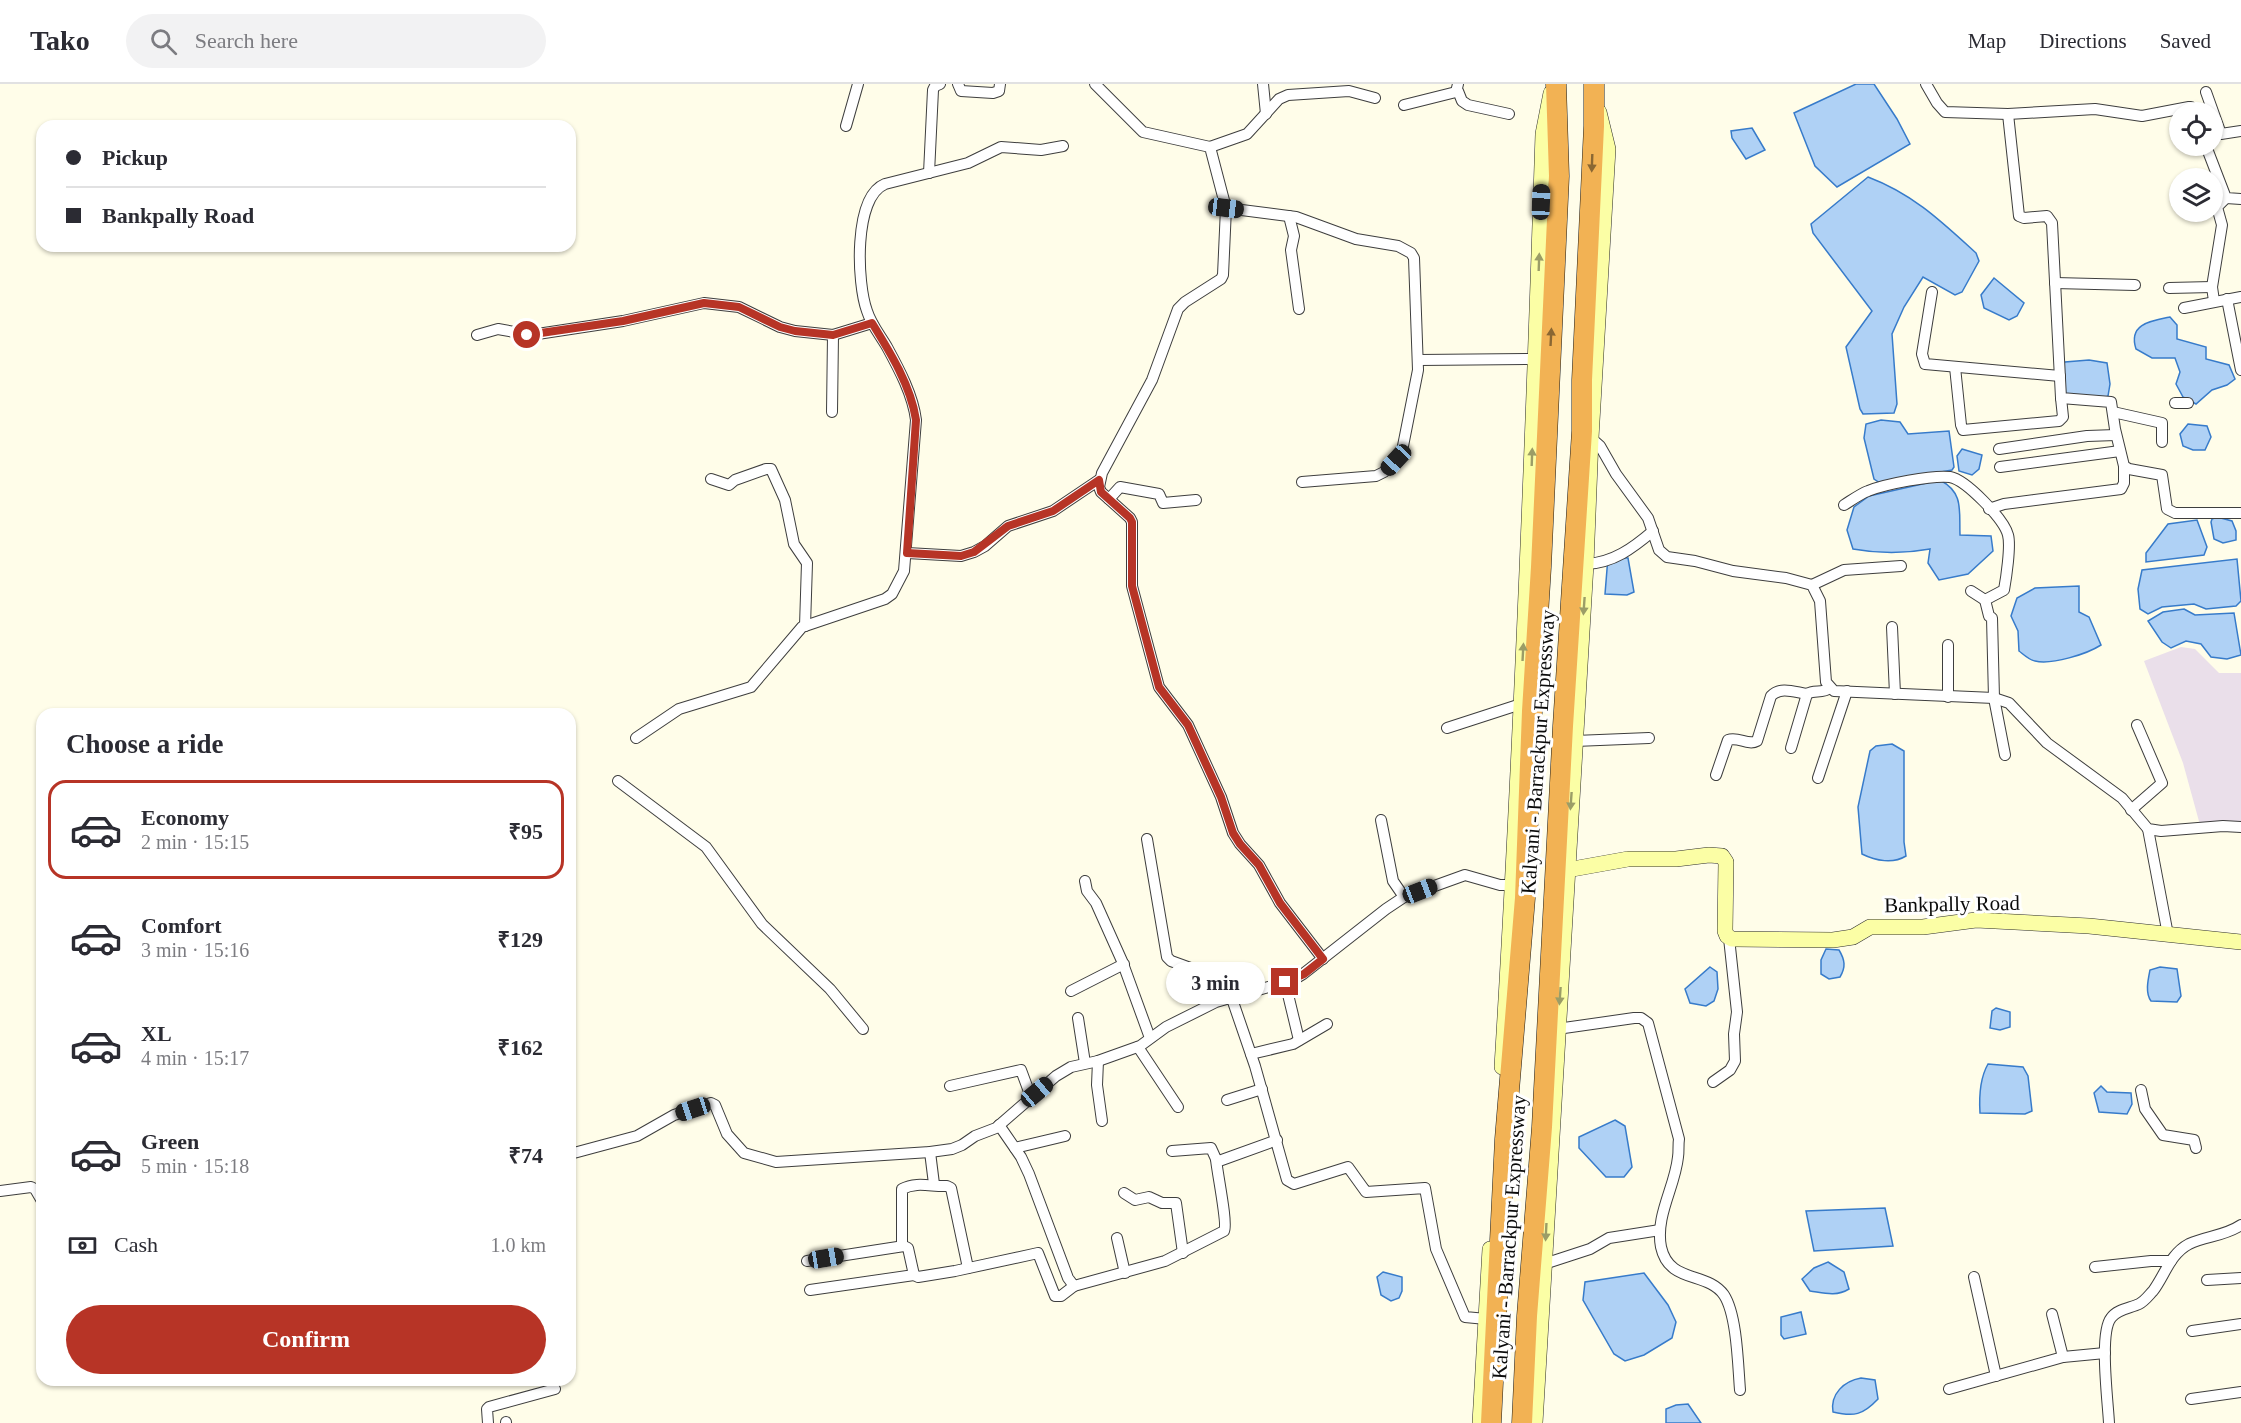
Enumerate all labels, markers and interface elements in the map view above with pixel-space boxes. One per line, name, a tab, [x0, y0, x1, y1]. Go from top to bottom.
search box	[126, 14, 546, 68]
text: Tako	[30, 25, 90, 56]
icon: search	[147, 25, 180, 58]
text: Search here	[195, 28, 298, 53]
text: Map	[1968, 29, 2006, 53]
text: Directions	[2039, 29, 2127, 53]
text: Saved	[2160, 29, 2211, 53]
map controls	[2169, 102, 2223, 222]
button: locate	[2169, 102, 2223, 156]
text: Pickup	[102, 145, 168, 170]
one-way arrow	[1588, 154, 1597, 173]
button: layers	[2169, 168, 2223, 222]
car	[1531, 184, 1551, 220]
car	[1207, 197, 1245, 219]
text: Bankpally Road	[102, 203, 254, 228]
one-way arrow	[1535, 253, 1544, 272]
route start	[513, 321, 540, 348]
one-way arrow	[1546, 328, 1555, 347]
car	[1377, 441, 1415, 479]
one-way arrow	[1527, 447, 1536, 466]
one-way arrow	[1579, 597, 1588, 616]
street label: Kalyani - Barrackpur Expressway	[1516, 608, 1560, 895]
one-way arrow	[1519, 642, 1528, 661]
text: Choose a ride	[66, 729, 224, 759]
one-way arrow	[1566, 791, 1576, 810]
icon: car	[69, 803, 123, 857]
text: Economy	[141, 805, 229, 830]
text: ₹95	[508, 819, 543, 844]
text: 2 min · 15:15	[141, 831, 249, 853]
car	[1400, 876, 1440, 906]
street label: Bankpally Road	[1884, 891, 2021, 917]
icon: car	[69, 911, 123, 965]
text: Comfort	[141, 913, 222, 938]
text: ₹129	[497, 927, 543, 952]
text: 3 min · 15:16	[141, 939, 249, 961]
callout: 3 min	[1165, 961, 1264, 1003]
route end	[1271, 968, 1298, 995]
text: 3 min	[1191, 972, 1240, 994]
one-way arrow	[1555, 986, 1564, 1005]
icon: car	[69, 1019, 123, 1073]
text: XL	[141, 1021, 172, 1046]
text: ₹162	[497, 1035, 543, 1060]
text: 4 min · 15:17	[141, 1047, 249, 1069]
car	[1017, 1074, 1057, 1110]
street label: Kalyani - Barrackpur Expressway	[1487, 1093, 1531, 1380]
car	[673, 1095, 713, 1123]
icon: car	[69, 1127, 123, 1181]
text: Green	[141, 1129, 199, 1154]
text: ₹74	[508, 1143, 543, 1168]
text: 5 min · 15:18	[141, 1155, 249, 1177]
one-way arrow	[1542, 1223, 1551, 1242]
icon: cash	[66, 1229, 99, 1262]
text: Cash	[114, 1232, 158, 1257]
text: 1.0 km	[490, 1234, 546, 1256]
car	[807, 1246, 845, 1270]
button: Confirm	[66, 1305, 546, 1374]

